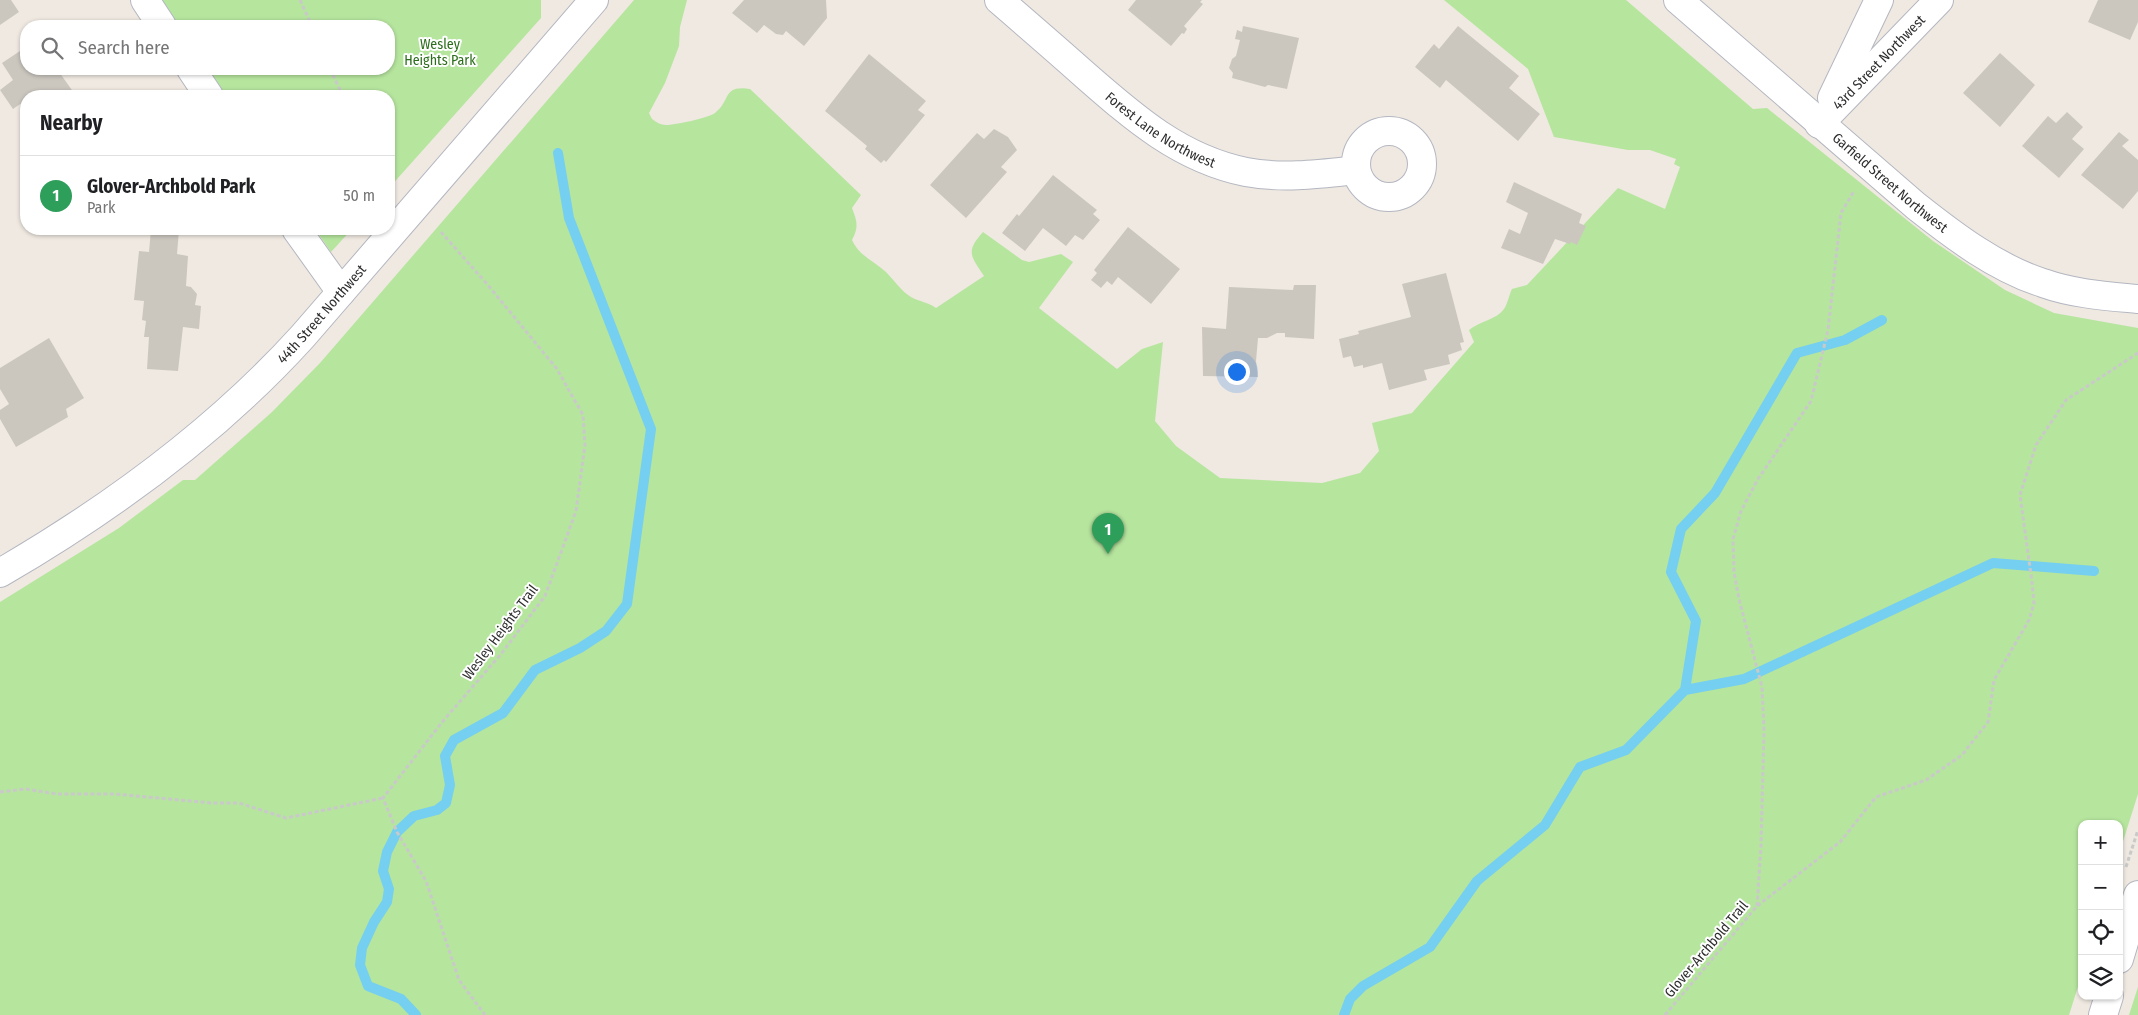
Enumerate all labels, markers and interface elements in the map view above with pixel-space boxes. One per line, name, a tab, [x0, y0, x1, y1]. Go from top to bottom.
street label: 43rd Street Northwest	[1829, 11, 1929, 114]
search box	[20, 20, 395, 75]
icon: search	[38, 34, 66, 62]
text: Search here	[78, 36, 170, 59]
park label: Wesley Heights Park	[404, 36, 476, 69]
street label: Forest Lane Northwest	[1102, 89, 1218, 172]
text: Nearby	[40, 110, 102, 136]
street label: Garfield Street Northwest	[1829, 130, 1951, 237]
text: Glover-Archbold Park	[87, 175, 255, 198]
text: 1	[53, 186, 59, 205]
text: 50 m	[343, 186, 375, 205]
text: Park	[87, 198, 115, 217]
street label: 44th Street Northwest	[274, 261, 370, 367]
your location	[1224, 359, 1250, 385]
pin: 1	[1092, 513, 1124, 554]
street label: Wesley Heights Trail	[459, 581, 542, 683]
map controls	[2078, 820, 2123, 1000]
button: +	[2078, 820, 2123, 865]
button: −	[2078, 865, 2123, 910]
street label: Glover-Archbold Trail	[1661, 897, 1752, 1001]
button: locate	[2078, 910, 2123, 955]
button: layers	[2078, 955, 2123, 1000]

